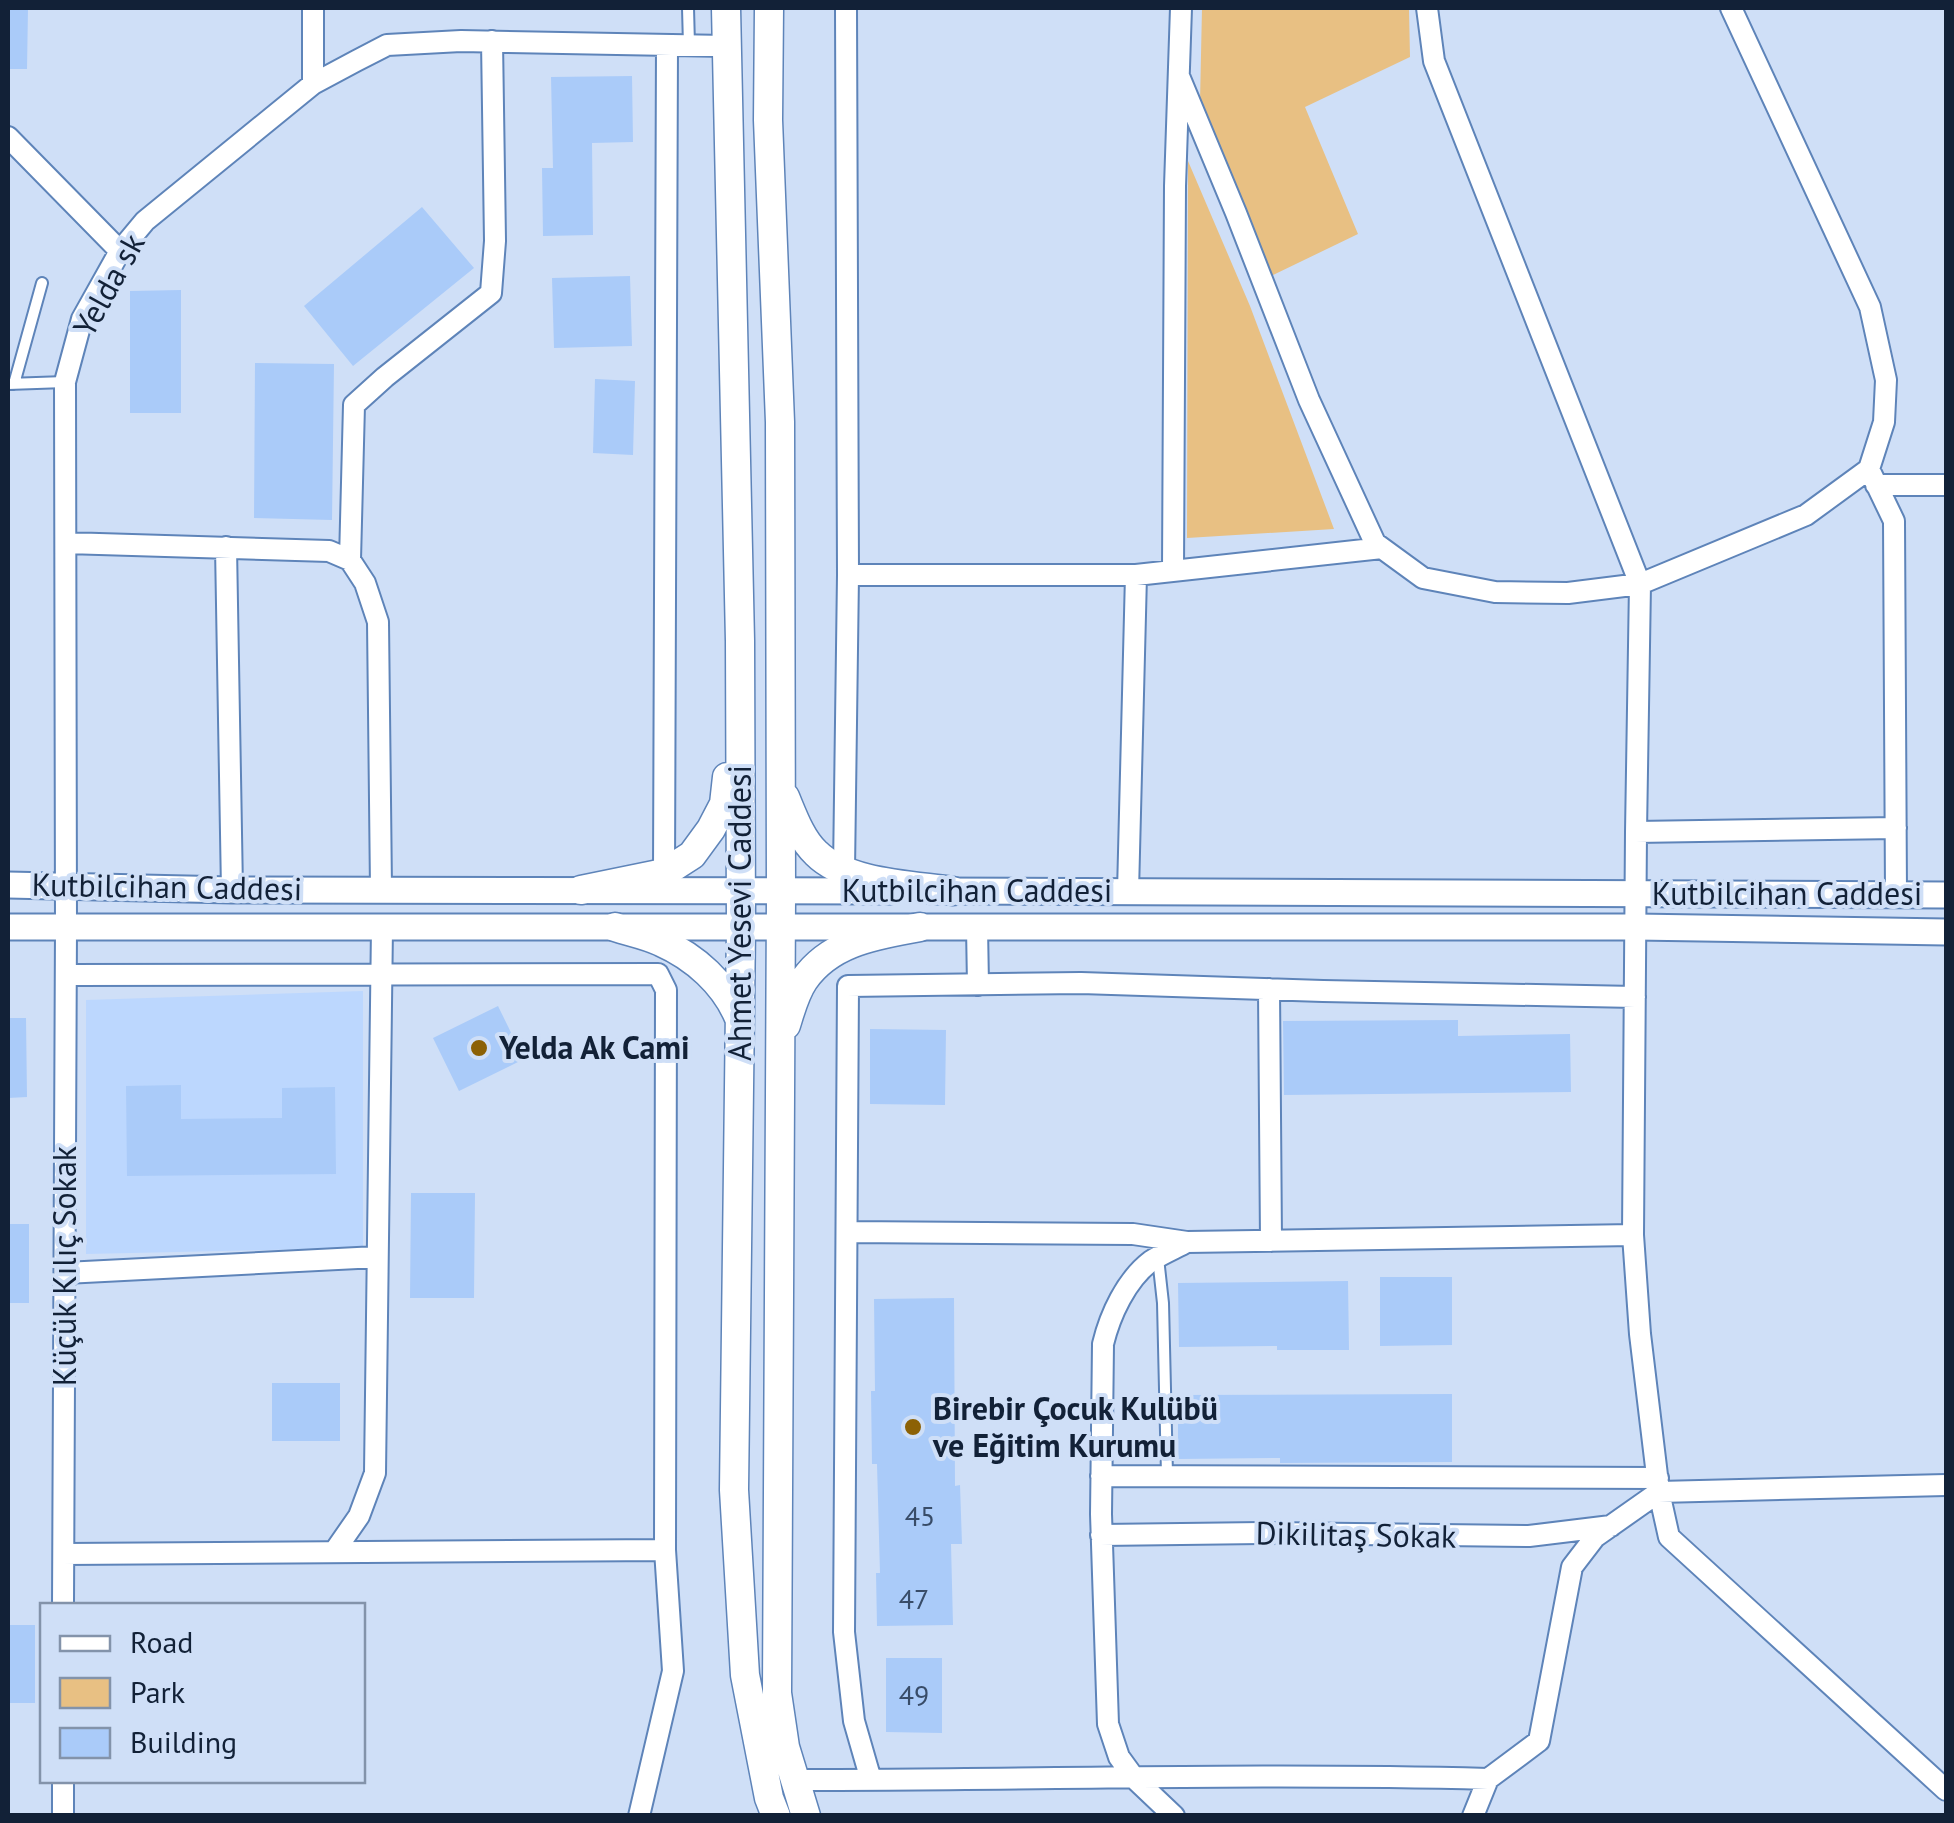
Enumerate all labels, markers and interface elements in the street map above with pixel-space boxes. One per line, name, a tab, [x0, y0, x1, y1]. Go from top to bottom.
street label: Yelda sk	[63, 225, 154, 343]
street label: Ahmet Yesevi Caddesi	[718, 765, 760, 1061]
street label: Kutbilcihan Caddesi	[31, 863, 303, 909]
street label: Kutbilcihan Caddesi	[842, 869, 1112, 911]
street label: Kutbilcihan Caddesi	[1652, 872, 1922, 914]
place label: Yelda Ak Cami	[498, 1026, 690, 1068]
marker: Yelda Ak Cami	[468, 1037, 490, 1059]
street label: Küçük Kılıç Sokak	[43, 1145, 85, 1386]
place label: Birebir Çocuk Kulübü ve Eğitim Kurumu	[932, 1387, 1218, 1466]
marker: Birebir Çocuk Kulübü ve Eğitim Kurumu	[902, 1416, 924, 1438]
house number: 45	[905, 1497, 935, 1534]
street label: Dikilitaş Sokak	[1255, 1511, 1457, 1557]
house number: 47	[899, 1580, 929, 1617]
legend	[40, 1603, 365, 1783]
text: Road	[130, 1622, 194, 1661]
text: Park	[130, 1672, 186, 1711]
house number: 49	[899, 1676, 929, 1713]
text: Building	[130, 1722, 237, 1761]

